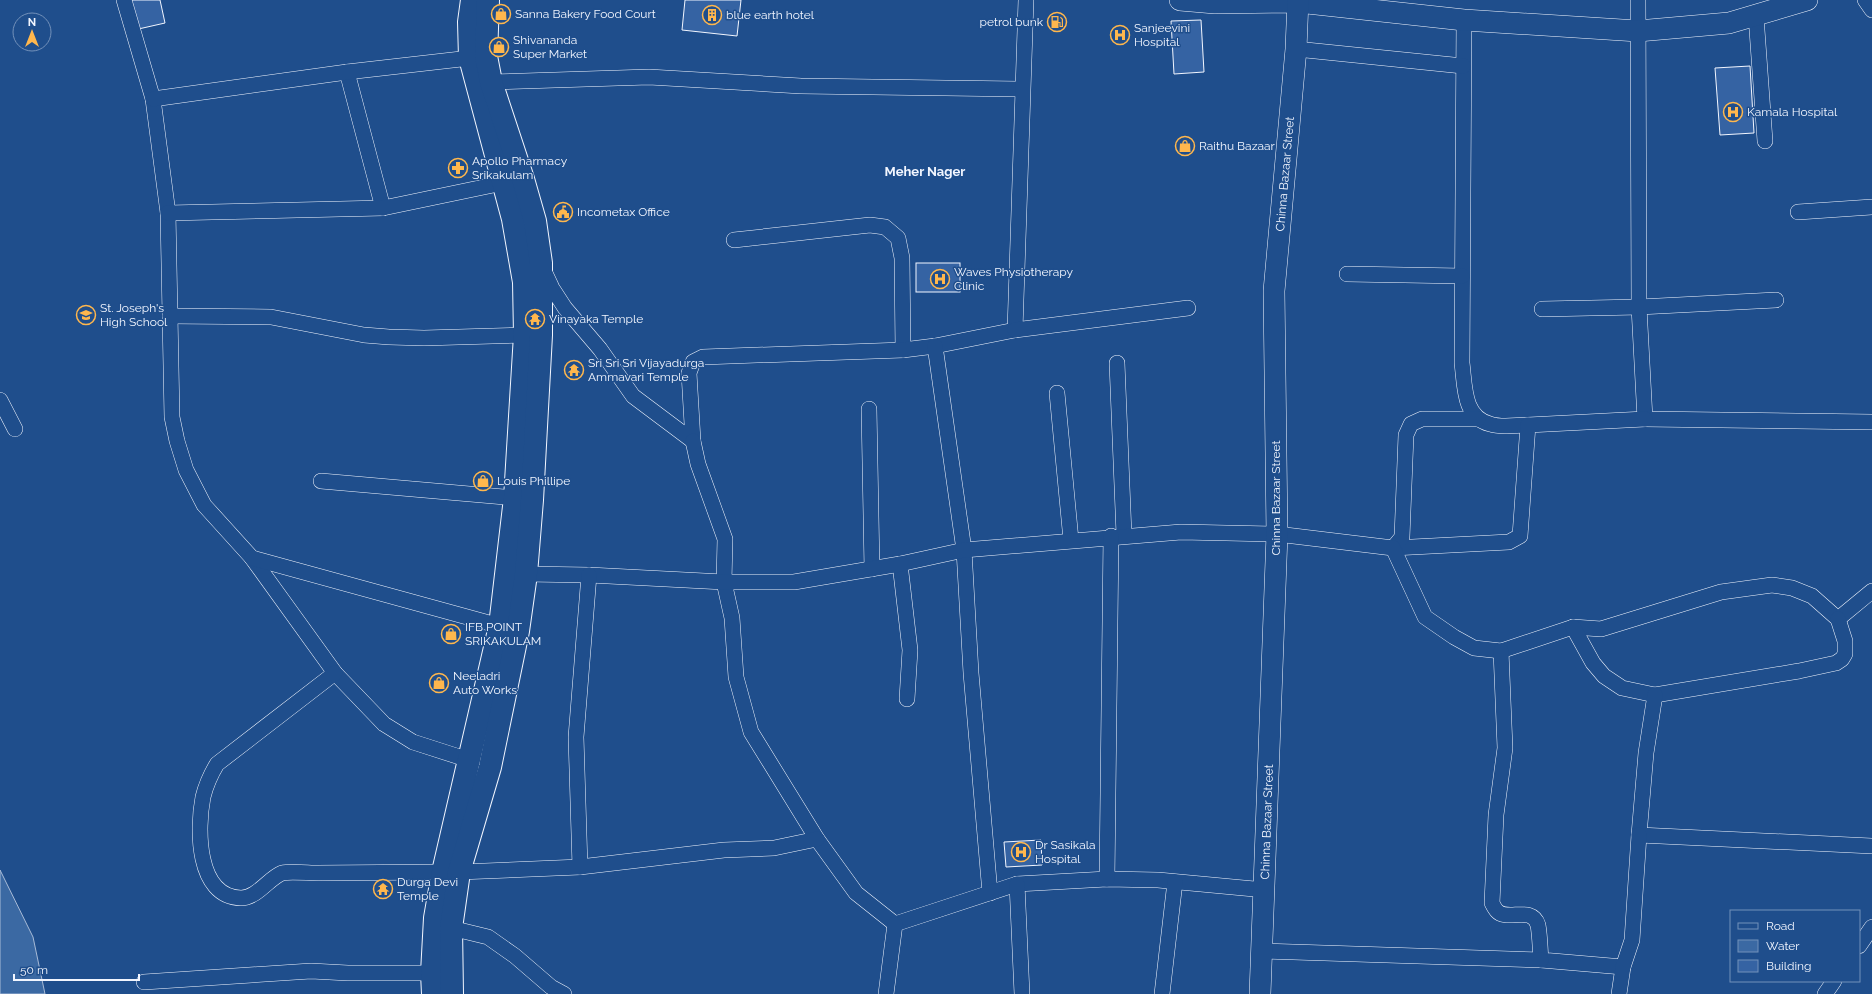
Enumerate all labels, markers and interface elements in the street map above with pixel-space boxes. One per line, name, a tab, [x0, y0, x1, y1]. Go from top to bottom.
shop icon: Sanna Bakery Food Court	[490, 3, 512, 25]
building icon: blue earth hotel	[701, 4, 723, 26]
place label: Sanna Bakery Food Court	[515, 7, 656, 21]
place label: blue earth hotel	[726, 8, 815, 22]
fuel station icon: petrol bunk	[1046, 11, 1068, 33]
north arrow	[12, 12, 52, 52]
place label: petrol bunk	[980, 15, 1044, 29]
text: N	[28, 16, 36, 29]
place label: Sanjeevini Hospital	[1134, 21, 1190, 49]
hospital icon: Sanjeevini Hospital	[1109, 24, 1131, 46]
place label: Shivananda Super Market	[513, 33, 587, 61]
shop icon: Shivananda Super Market	[488, 36, 510, 58]
hospital icon: Kamala Hospital	[1722, 101, 1744, 123]
place label: Kamala Hospital	[1747, 105, 1838, 119]
street label: Chinna Bazaar Street	[1273, 116, 1297, 232]
shop icon: Raithu Bazaar	[1174, 135, 1196, 157]
place label: Raithu Bazaar	[1199, 139, 1276, 153]
place label: Apollo Pharmacy Srikakulam	[472, 154, 568, 182]
pharmacy icon: Apollo Pharmacy Srikakulam	[447, 157, 469, 179]
district label: Meher Nager	[885, 164, 965, 179]
public building icon: Incometax Office	[552, 201, 574, 223]
place label: Incometax Office	[577, 205, 670, 219]
place label: Waves Physiotherapy Clinic	[954, 265, 1073, 293]
hospital icon: Waves Physiotherapy Clinic	[929, 268, 951, 290]
place label: St. Joseph's High School	[100, 301, 168, 329]
school or university icon: St. Joseph's High School	[75, 304, 97, 326]
temple icon: Vinayaka Temple	[524, 308, 546, 330]
place label: Vinayaka Temple	[549, 312, 643, 326]
place label: Sri Sri Sri Vijayadurga Ammavari Temple	[588, 356, 704, 384]
temple icon: Sri Sri Sri Vijayadurga Ammavari Temple	[563, 359, 585, 381]
street label: Chinna Bazaar Street	[1269, 440, 1283, 556]
shop icon: Louis Phillipe	[472, 470, 494, 492]
place label: Louis Phillipe	[497, 474, 570, 488]
place label: IFB POINT SRIKAKULAM	[465, 620, 541, 648]
shop icon: IFB POINT SRIKAKULAM	[440, 623, 462, 645]
place label: Neeladri Auto Works	[453, 669, 517, 697]
shop icon: Neeladri Auto Works	[428, 672, 450, 694]
street label: Chinna Bazaar Street	[1258, 764, 1276, 880]
place label: Dr Sasikala Hospital	[1035, 838, 1096, 866]
hospital icon: Dr Sasikala Hospital	[1010, 841, 1032, 863]
place label: Durga Devi Temple	[397, 875, 458, 903]
temple icon: Durga Devi Temple	[372, 878, 394, 900]
legend	[1730, 910, 1860, 982]
text: Road	[1766, 919, 1795, 933]
text: Water	[1766, 939, 1800, 953]
scale bar	[14, 956, 139, 982]
text: Building	[1766, 959, 1812, 973]
text: 50 m	[20, 963, 48, 977]

